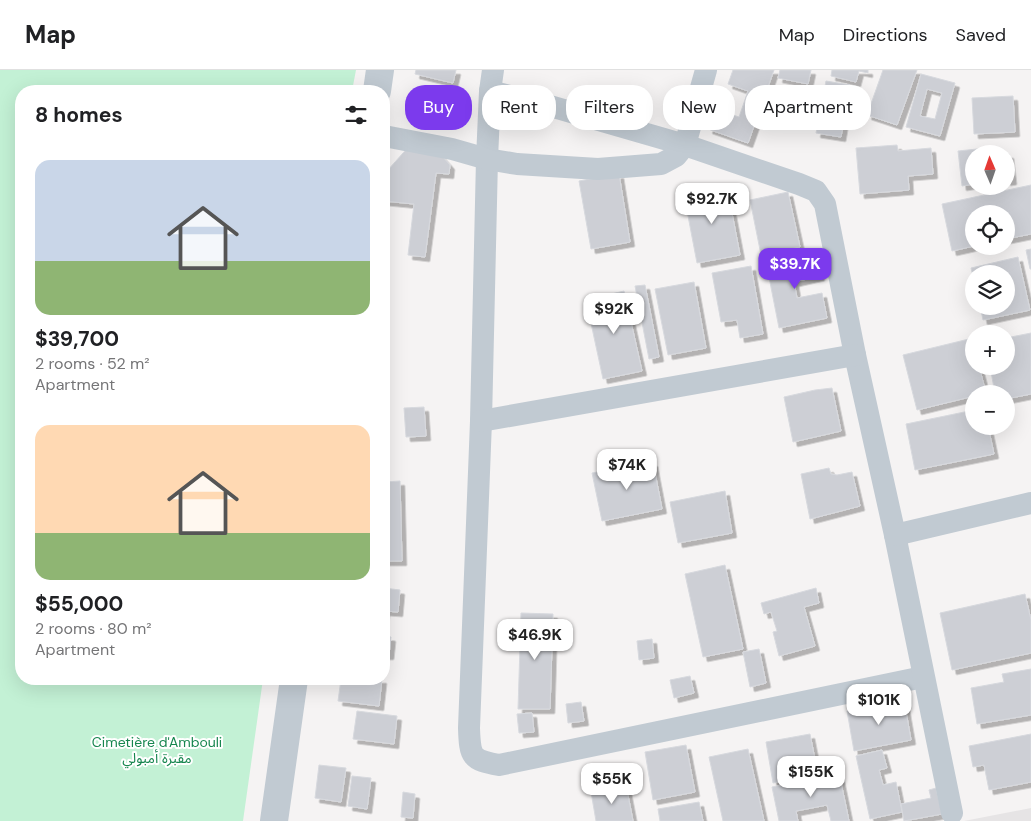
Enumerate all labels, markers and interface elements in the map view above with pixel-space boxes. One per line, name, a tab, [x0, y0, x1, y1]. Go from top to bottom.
text: Map	[25, 19, 76, 50]
text: Map	[779, 23, 815, 47]
text: Directions	[843, 23, 928, 47]
text: Saved	[956, 23, 1006, 47]
chip: Buy	[405, 85, 472, 130]
chip: Rent	[482, 85, 556, 130]
chip: Filters	[566, 85, 653, 130]
chip: New	[663, 85, 735, 130]
chip: Apartment	[745, 85, 871, 130]
text: 8 homes	[35, 101, 123, 129]
icon: filters	[342, 101, 370, 129]
north arrow	[965, 145, 1015, 195]
map controls	[965, 145, 1015, 435]
pin: $92.7K	[671, 182, 753, 225]
text: $92.7K	[686, 188, 738, 209]
icon: home	[158, 193, 248, 283]
button: locate	[965, 205, 1015, 255]
pin: $39.7K	[754, 248, 836, 290]
text: $39.7K	[769, 253, 821, 274]
button: layers	[965, 265, 1015, 315]
pin: $92K	[584, 292, 644, 335]
text: $92K	[594, 298, 634, 319]
text: $39,700	[35, 325, 119, 353]
button: +	[965, 325, 1015, 375]
text: 2 rooms · 52 m²	[35, 353, 150, 374]
text: Apartment	[35, 374, 115, 395]
button: −	[965, 385, 1015, 435]
pin: $74K	[597, 448, 657, 491]
text: $74K	[608, 454, 646, 475]
icon: home	[158, 458, 248, 548]
text: $55,000	[35, 590, 123, 618]
text: 2 rooms · 80 m²	[35, 618, 152, 639]
pin: $46.9K	[494, 618, 576, 661]
text: $46.9K	[508, 624, 562, 645]
text: Apartment	[35, 639, 115, 660]
pin: $101K	[844, 684, 914, 726]
text: $101K	[857, 689, 901, 710]
park label: Cimetière d'Ambouli مقبرة أمبولي	[92, 733, 222, 769]
pin: $155K	[776, 756, 846, 798]
text: $155K	[788, 761, 834, 782]
pin: $55K	[582, 762, 642, 805]
text: $55K	[592, 768, 632, 789]

